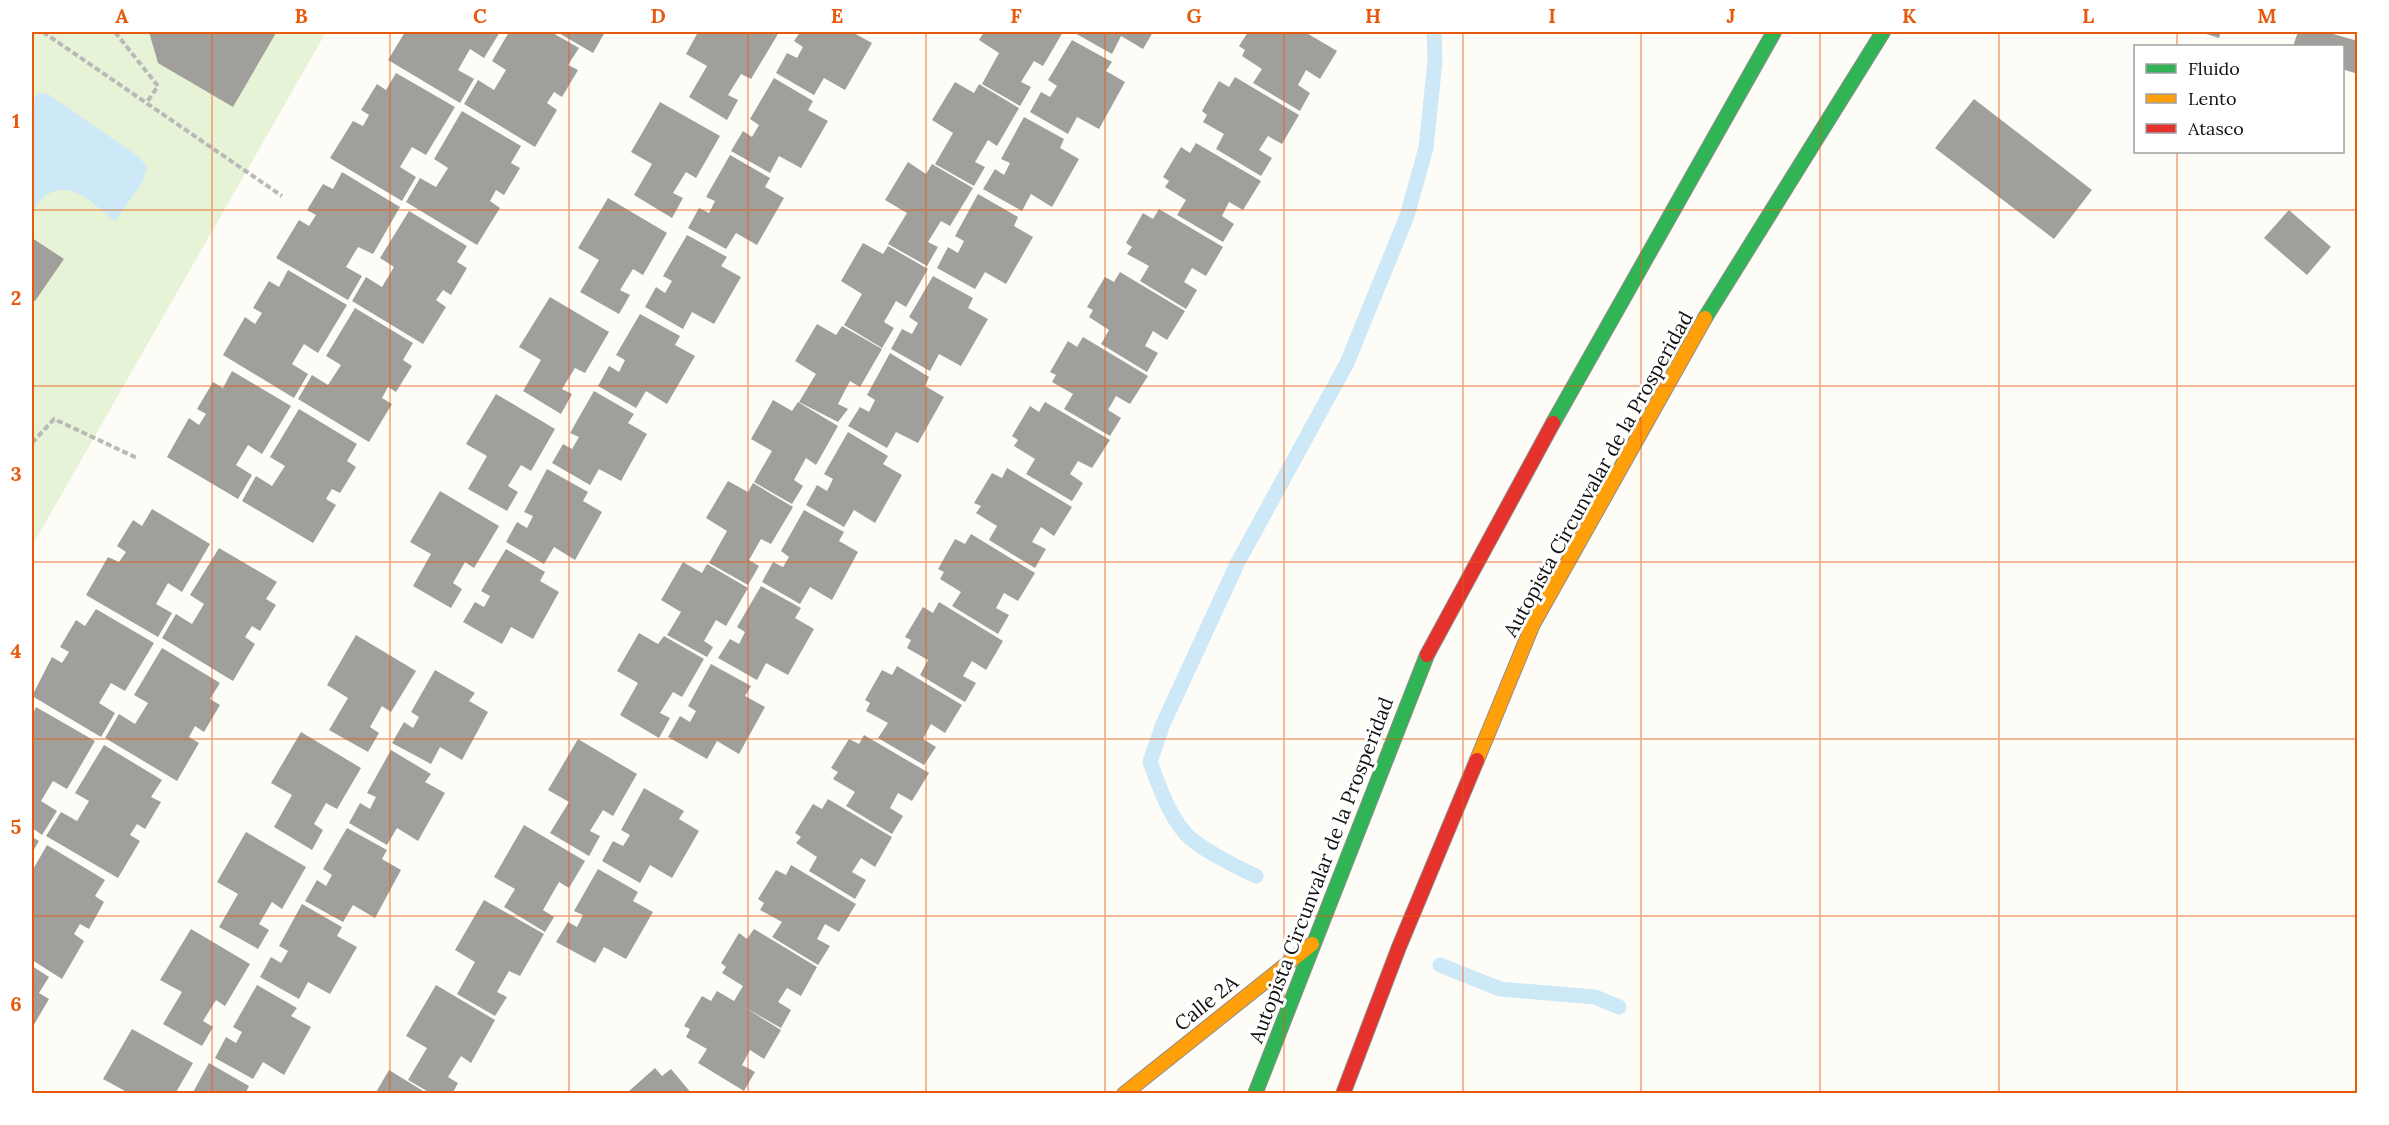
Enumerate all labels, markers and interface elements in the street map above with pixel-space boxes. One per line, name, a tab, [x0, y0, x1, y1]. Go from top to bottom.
text: A	[115, 3, 129, 28]
text: B	[294, 3, 308, 28]
text: C	[473, 3, 487, 28]
text: D	[650, 3, 666, 28]
text: E	[831, 3, 843, 28]
text: F	[1010, 3, 1022, 28]
text: G	[1186, 3, 1202, 28]
text: H	[1365, 3, 1381, 28]
text: I	[1548, 3, 1556, 28]
text: J	[1726, 3, 1736, 28]
text: K	[1902, 3, 1917, 28]
text: L	[2082, 3, 2094, 28]
text: M	[2257, 3, 2277, 28]
legend	[2134, 45, 2344, 153]
text: Fluido	[2188, 57, 2240, 80]
text: Lento	[2188, 87, 2236, 110]
text: 1	[12, 108, 20, 133]
text: Atasco	[2187, 117, 2244, 140]
text: 2	[11, 285, 21, 310]
street label: Autopista Circunvalar de la Prosperidad	[1497, 307, 1698, 642]
text: 3	[10, 461, 22, 486]
text: 4	[11, 638, 22, 663]
street label: Autopista Circunvalar de la Prosperidad	[1242, 693, 1398, 1047]
text: 5	[11, 814, 22, 839]
street label: Calle 2A	[1169, 969, 1243, 1036]
text: 6	[10, 991, 22, 1016]

